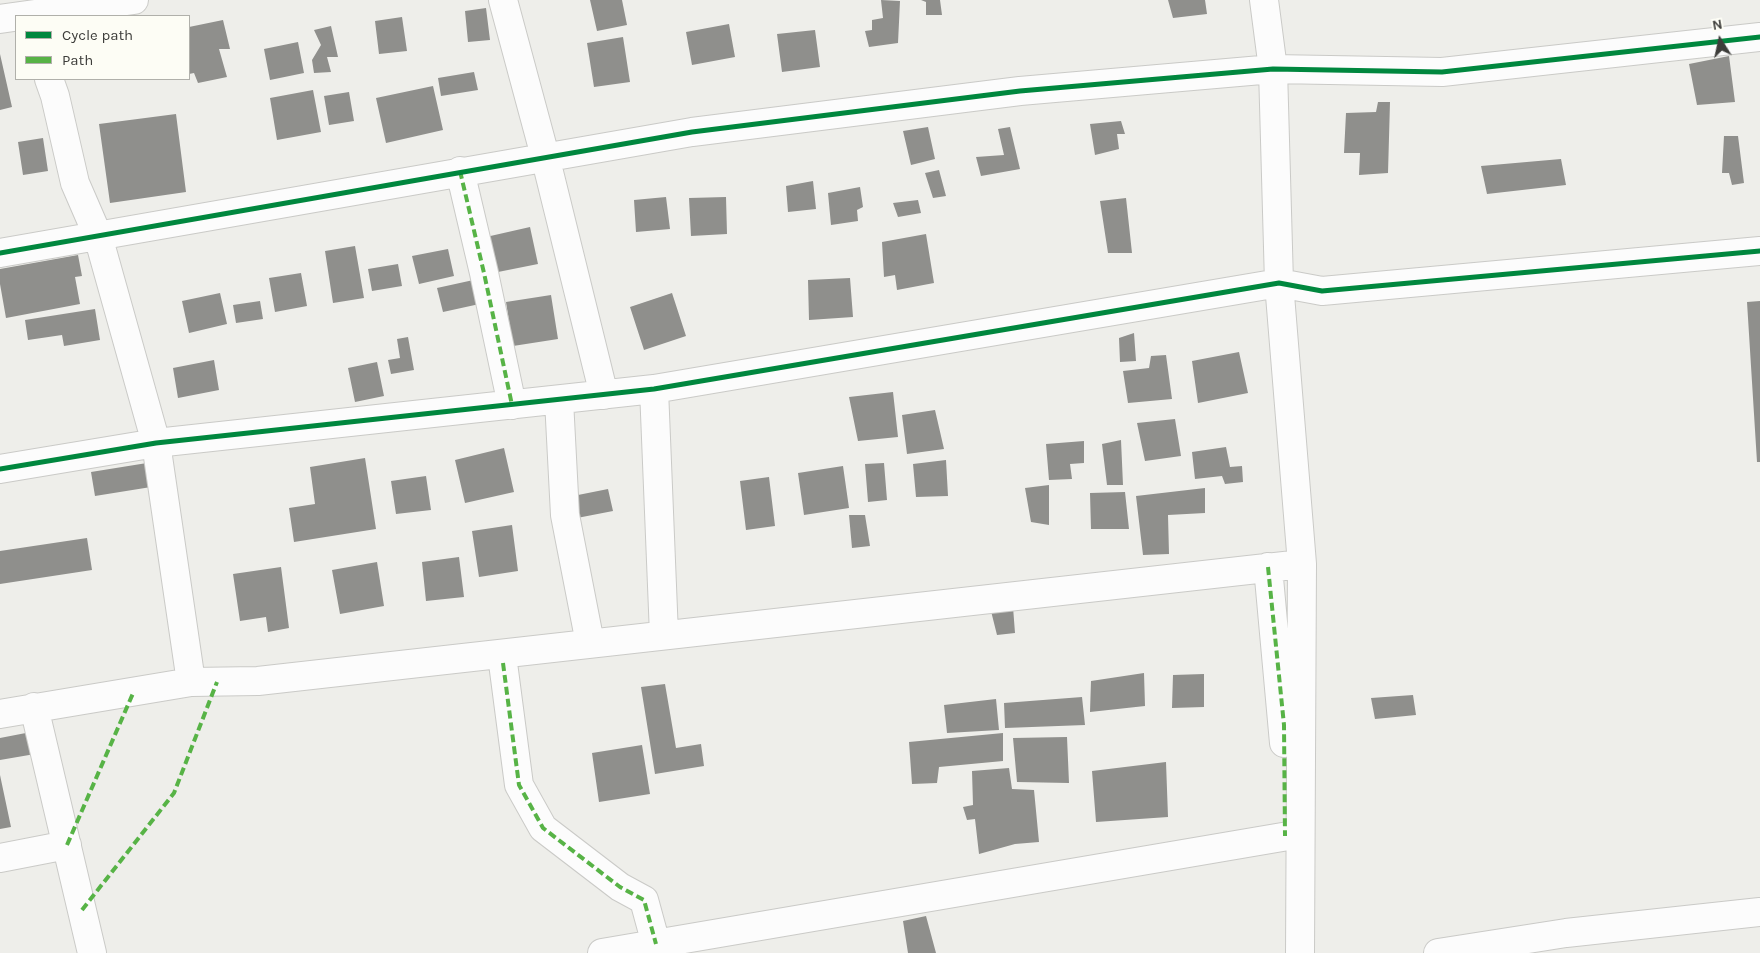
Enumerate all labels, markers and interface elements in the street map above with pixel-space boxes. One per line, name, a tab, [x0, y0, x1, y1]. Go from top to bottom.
legend	[15, 15, 190, 80]
north arrow	[1695, 15, 1745, 65]
text: N	[1711, 15, 1724, 34]
text: Cycle path	[62, 26, 133, 44]
text: Path	[62, 51, 93, 69]

